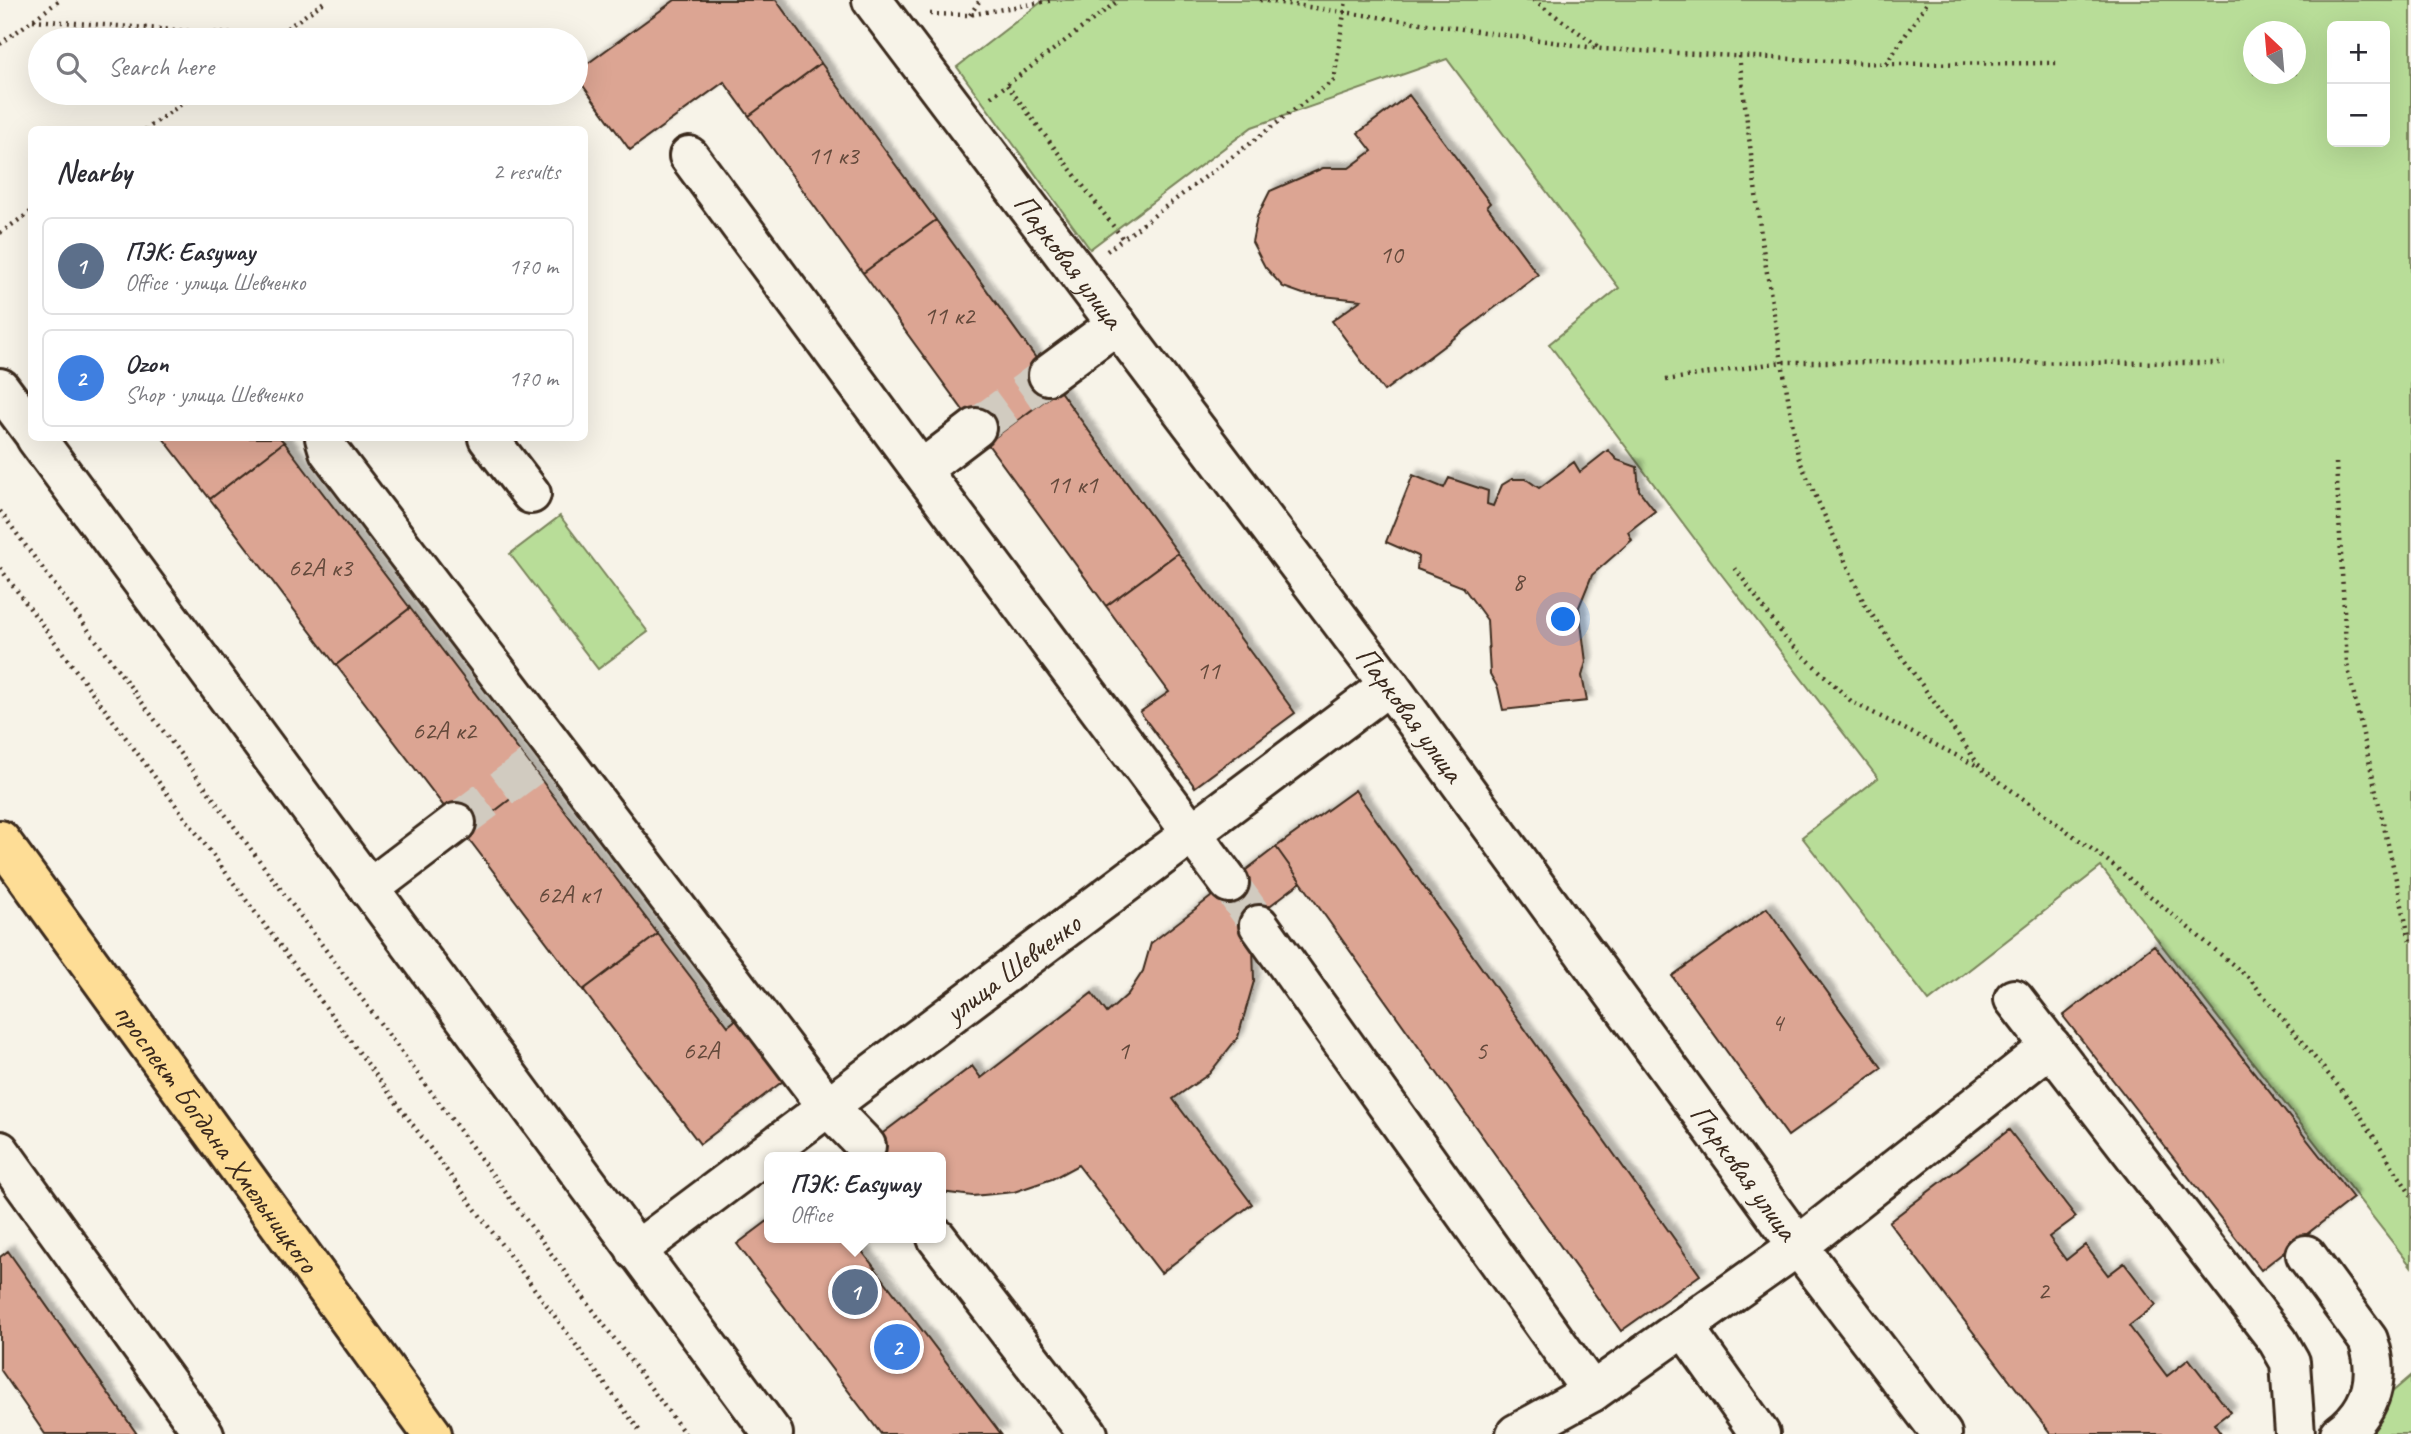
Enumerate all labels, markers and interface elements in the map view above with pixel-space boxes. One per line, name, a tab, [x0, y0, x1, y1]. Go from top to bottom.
north arrow	[2243, 21, 2306, 84]
map controls	[2327, 21, 2390, 147]
button: +	[2327, 21, 2390, 84]
search box	[28, 28, 588, 105]
icon: search	[52, 48, 90, 86]
text: Search here	[108, 50, 214, 83]
button: −	[2327, 84, 2390, 147]
house number: 11 к3	[808, 139, 861, 172]
text: Nearby	[56, 153, 132, 191]
text: 2 results	[493, 157, 560, 186]
street label: Парковая улица	[1006, 186, 1133, 338]
text: ПЭК: Easyway	[125, 235, 255, 268]
house number: 10	[1379, 238, 1405, 271]
text: 1	[76, 252, 86, 281]
text: 170 m	[509, 252, 558, 281]
text: Office · улица Шевченко	[125, 268, 305, 297]
house number: 11 к2	[924, 299, 977, 332]
text: Ozon	[125, 347, 168, 380]
text: 2	[76, 364, 86, 393]
text: 170 m	[509, 364, 558, 393]
text: Shop · улица Шевченко	[125, 380, 303, 409]
house number: 11 к1	[1047, 468, 1099, 501]
house number: 62А к3	[288, 551, 354, 584]
house number: 8	[1512, 565, 1526, 598]
your location	[1546, 602, 1580, 636]
street label: Парковая улица	[1347, 638, 1474, 791]
house number: 11	[1196, 654, 1221, 687]
house number: 62А к2	[412, 714, 478, 747]
house number: 62А к1	[537, 878, 602, 911]
street label: улица Шевченко	[935, 904, 1089, 1033]
street label: проспект Богдана Хмельницкого	[106, 995, 328, 1281]
house number: 4	[1771, 1006, 1785, 1039]
house number: 62А	[683, 1034, 721, 1067]
house number: 1	[1117, 1034, 1130, 1067]
house number: 5	[1475, 1034, 1488, 1067]
street label: Парковая улица	[1682, 1096, 1808, 1249]
popup	[764, 1152, 946, 1243]
text: ПЭК: Easyway	[790, 1167, 920, 1200]
text: Office	[790, 1200, 832, 1229]
pin: 1	[832, 1266, 878, 1318]
house number: 2	[2037, 1274, 2051, 1307]
pin: 2	[874, 1321, 920, 1373]

